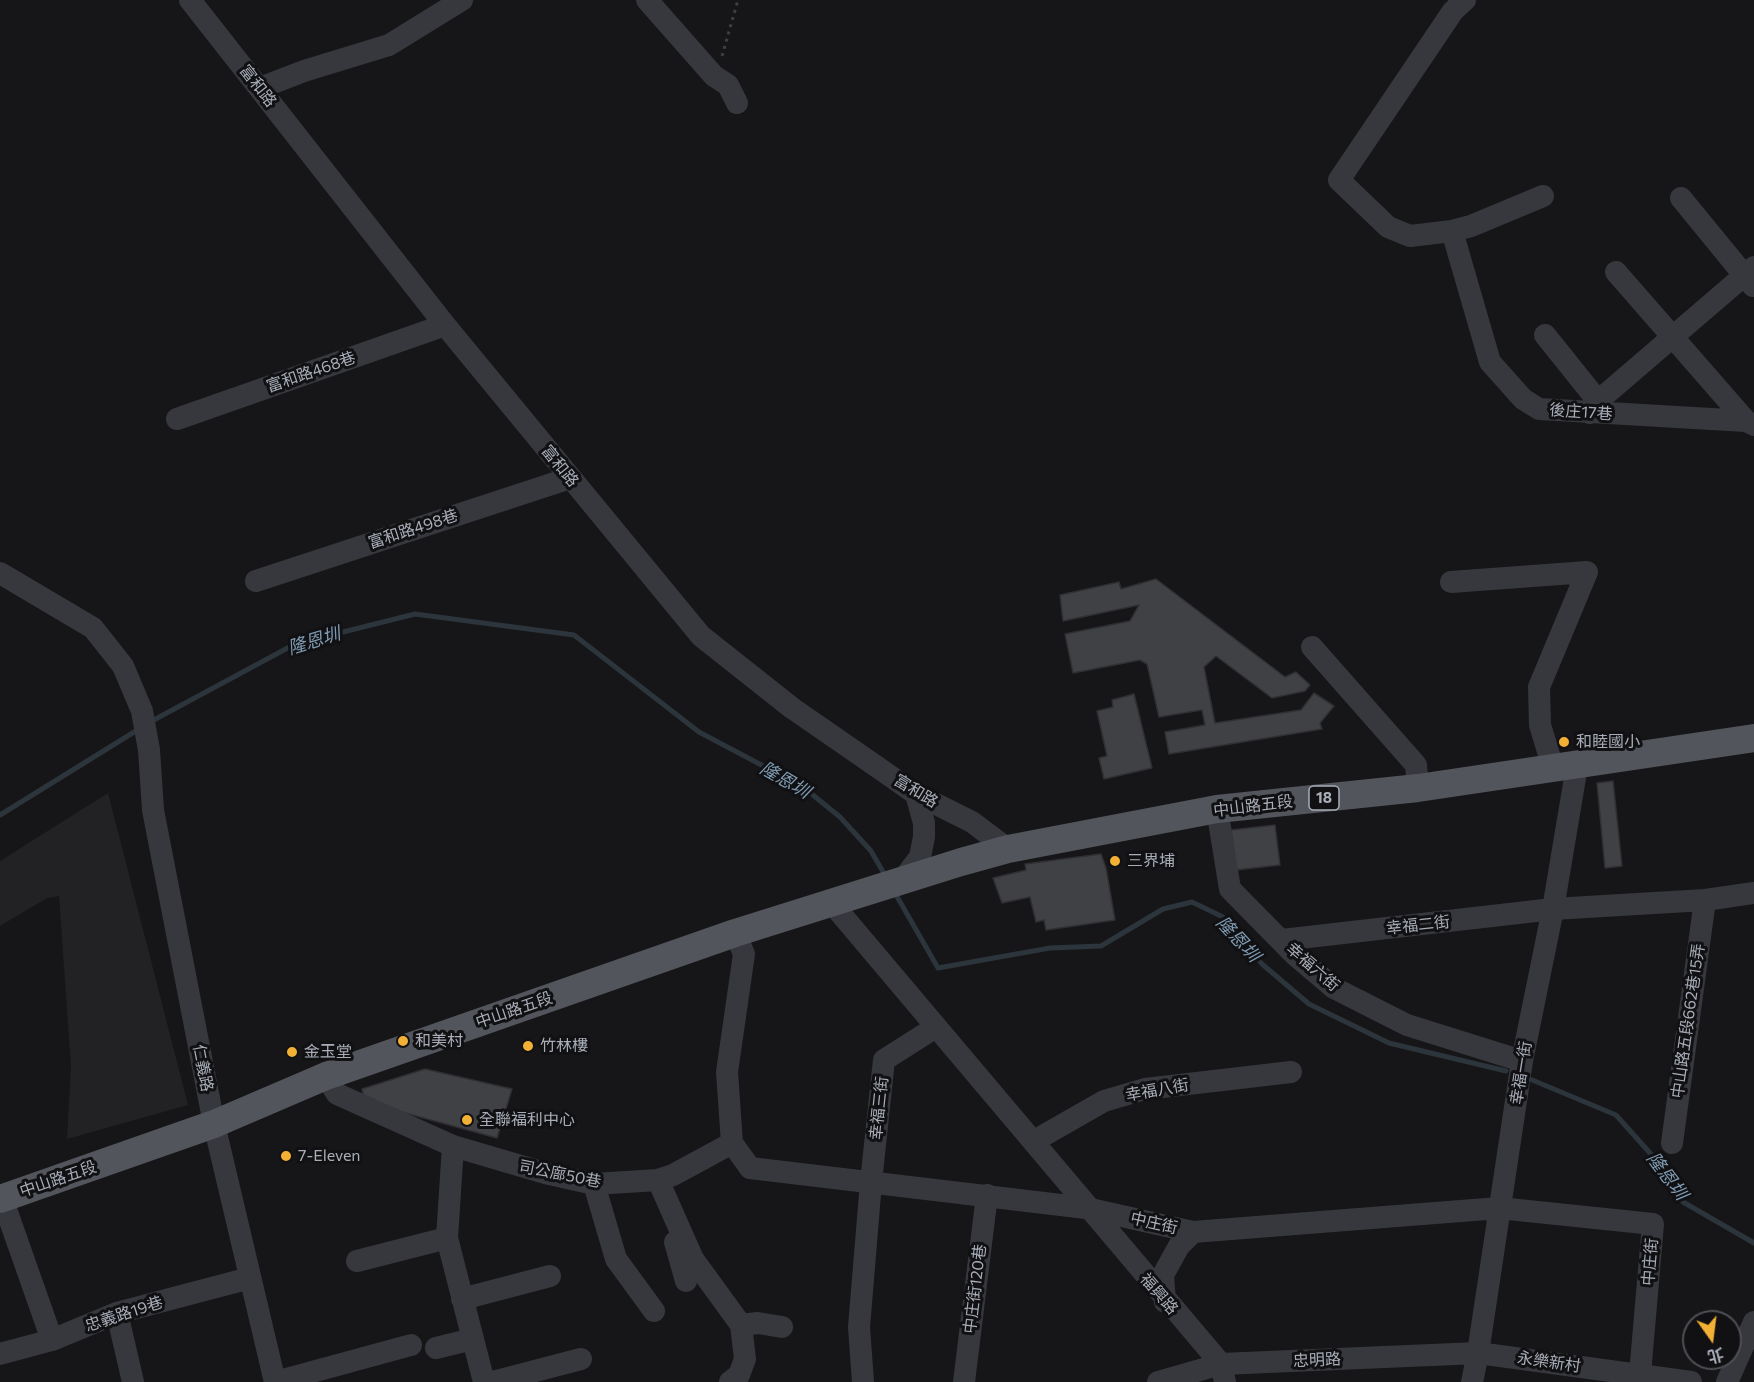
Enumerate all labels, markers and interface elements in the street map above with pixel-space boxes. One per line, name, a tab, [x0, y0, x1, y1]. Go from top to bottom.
street label: 富和路	[236, 61, 280, 111]
street label: 富和路468巷	[264, 348, 358, 396]
street label: 後庄17巷	[1549, 400, 1613, 424]
street label: 富和路	[537, 441, 583, 491]
street label: 富和路498巷	[366, 505, 460, 553]
water label: 隆恩圳	[285, 623, 343, 659]
place label: 和睦國小	[1576, 732, 1640, 752]
marker: 和睦國小	[1557, 735, 1571, 749]
water label: 隆恩圳	[756, 757, 814, 803]
street label: 富和路	[890, 770, 942, 812]
road number: 18	[1309, 786, 1339, 810]
street label: 中山路五段	[1212, 792, 1294, 820]
place label: 三界埔	[1127, 851, 1175, 871]
marker: 三界埔	[1108, 854, 1122, 868]
water label: 隆恩圳	[1212, 912, 1264, 966]
street label: 幸福二街	[1385, 912, 1451, 938]
street label: 幸福六街	[1283, 939, 1343, 995]
street label: 中山路五段662巷15弄	[1668, 942, 1708, 1100]
street label: 中山路五段	[473, 988, 555, 1032]
place label: 和美村	[415, 1031, 463, 1051]
marker: 和美村	[396, 1034, 410, 1048]
place label: 竹林樓	[540, 1036, 588, 1056]
marker: 竹林樓	[521, 1039, 535, 1053]
street label: 幸福一街	[1507, 1040, 1535, 1106]
place label: 金玉堂	[304, 1042, 352, 1062]
street label: 仁義路	[189, 1043, 217, 1093]
marker: 金玉堂	[285, 1045, 299, 1059]
street label: 幸福三街	[866, 1075, 892, 1141]
street label: 幸福八街	[1124, 1075, 1190, 1105]
place label: 全聯福利中心	[479, 1110, 575, 1130]
marker: 全聯福利中心	[460, 1113, 474, 1127]
place label: 7-Eleven	[298, 1146, 361, 1166]
water label: 隆恩圳	[1642, 1148, 1692, 1204]
marker: 7-Eleven	[279, 1149, 293, 1163]
street label: 中山路五段	[17, 1157, 99, 1201]
street label: 司公廍50巷	[517, 1157, 603, 1191]
street label: 中庄街	[1128, 1208, 1180, 1238]
street label: 中庄街	[1638, 1237, 1662, 1287]
street label: 中庄街120巷	[960, 1243, 990, 1335]
street label: 福興路	[1136, 1270, 1182, 1318]
street label: 忠義路19巷	[83, 1292, 165, 1336]
north arrow	[1682, 1310, 1742, 1370]
text: 北	[1706, 1345, 1726, 1367]
street label: 永樂新村	[1516, 1348, 1582, 1376]
street label: 忠明路	[1293, 1349, 1341, 1371]

